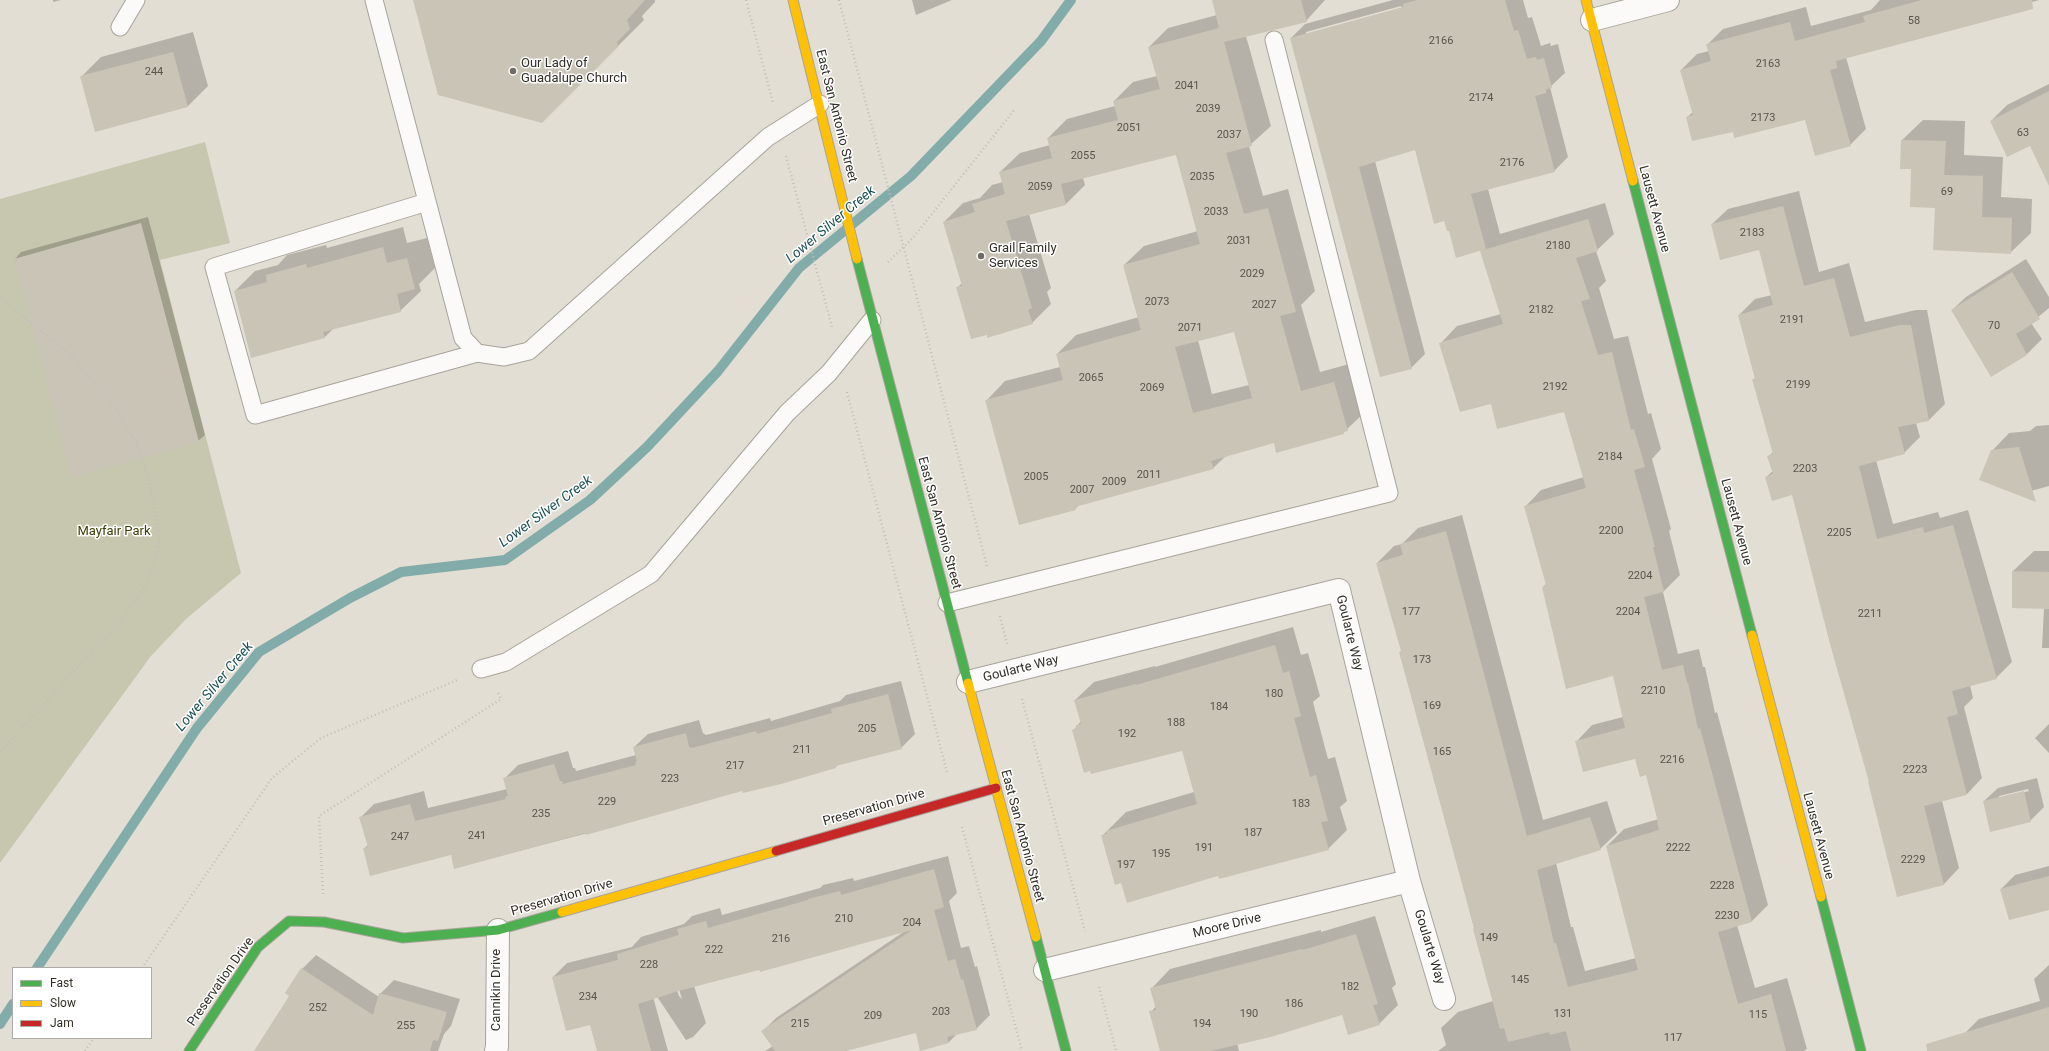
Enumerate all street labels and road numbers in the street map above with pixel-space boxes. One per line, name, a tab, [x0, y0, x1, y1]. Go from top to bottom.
street label: East San Antonio Street	[812, 48, 860, 184]
street label: Lausett Avenue	[1635, 164, 1673, 254]
street label: East San Antonio Street	[914, 455, 964, 591]
street label: Lausett Avenue	[1717, 477, 1755, 567]
street label: Goularte Way	[1332, 594, 1366, 672]
street label: Goularte Way	[982, 652, 1060, 686]
street label: East San Antonio Street	[997, 768, 1047, 904]
street label: Preservation Drive	[821, 786, 927, 830]
street label: Lausett Avenue	[1799, 791, 1837, 881]
street label: Preservation Drive	[509, 876, 615, 920]
street label: Goularte Way	[1410, 908, 1448, 986]
street label: Moore Drive	[1191, 910, 1263, 942]
street label: Preservation Drive	[184, 934, 258, 1030]
street label: Cannikin Drive	[489, 949, 505, 1031]

